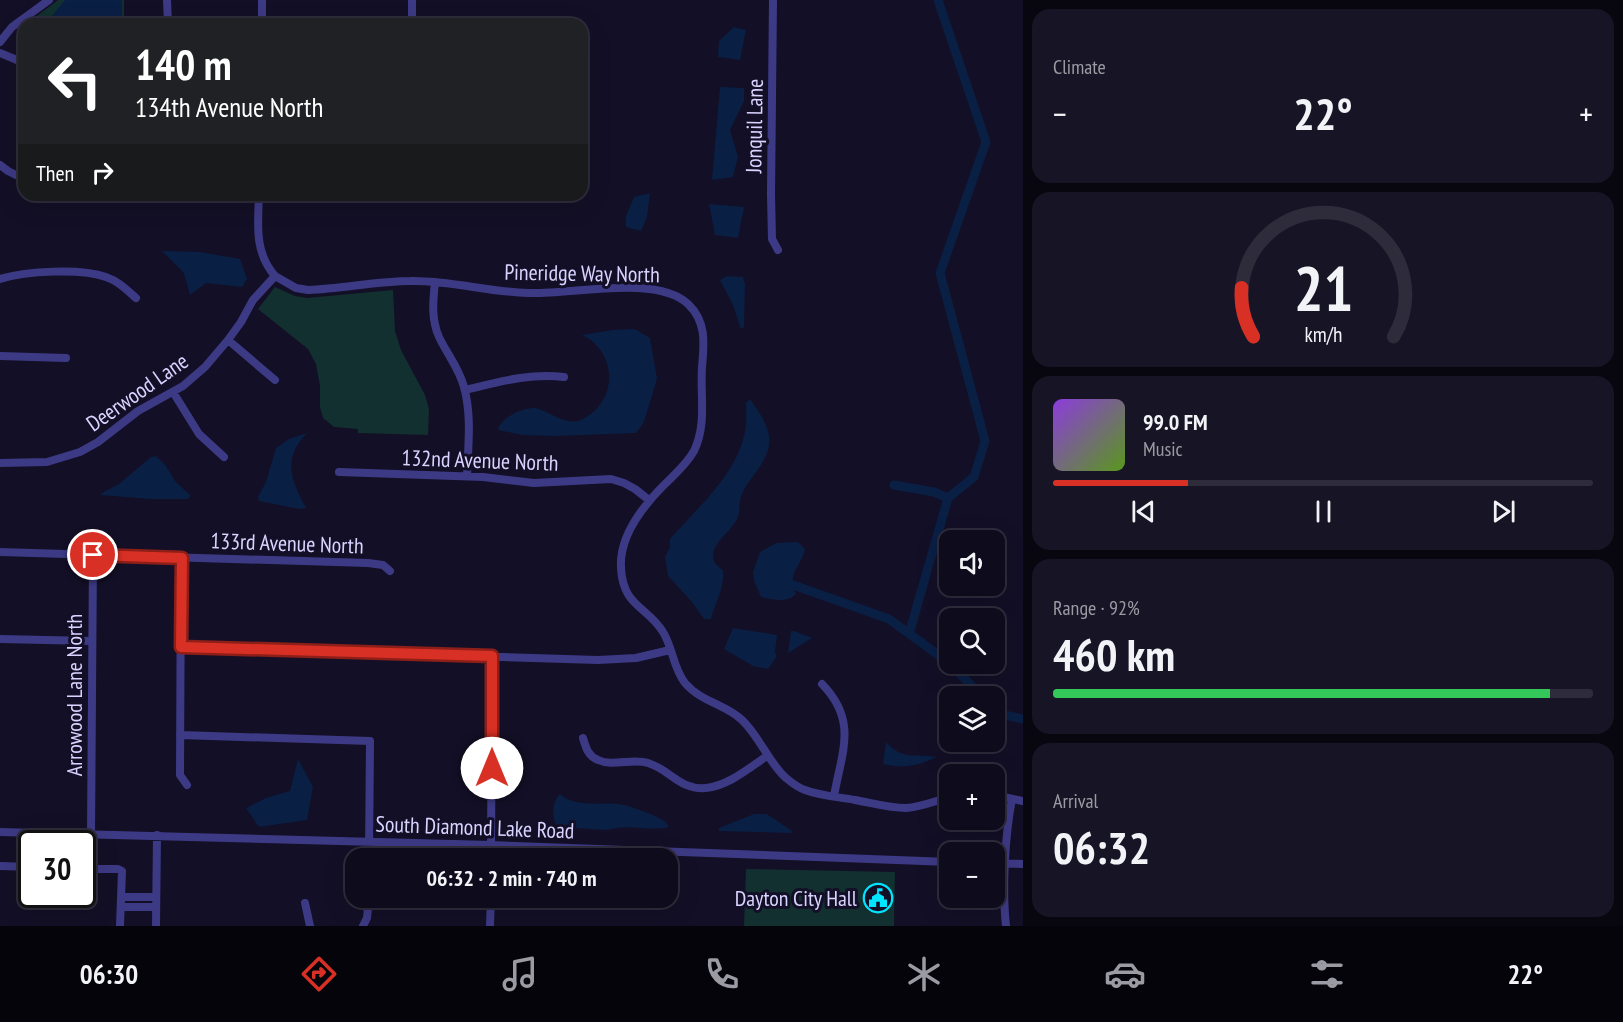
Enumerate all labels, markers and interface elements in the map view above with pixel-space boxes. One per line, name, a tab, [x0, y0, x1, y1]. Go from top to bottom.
text: 140 m	[135, 37, 232, 92]
icon: left	[36, 42, 114, 120]
text: Climate	[1053, 54, 1106, 80]
street label: Jonquil Lane	[739, 79, 769, 174]
text: 22°	[1293, 84, 1353, 142]
text: 134th Avenue North	[135, 90, 323, 124]
text: −	[1053, 92, 1067, 135]
text: +	[1579, 92, 1593, 135]
icon: right	[86, 156, 119, 189]
text: Then	[36, 159, 74, 187]
text: 21	[1293, 247, 1353, 328]
street label: Pineridge Way North	[504, 258, 660, 288]
text: km/h	[1304, 320, 1342, 348]
street label: Deerwood Lane	[81, 347, 193, 437]
text: 99.0 FM	[1143, 408, 1208, 436]
text: Music	[1143, 436, 1183, 462]
street label: 132nd Avenue North	[401, 443, 559, 477]
icon: previous	[1127, 495, 1160, 528]
icon: pause	[1307, 495, 1340, 528]
icon: next	[1487, 495, 1520, 528]
street label: 133rd Avenue North	[210, 526, 364, 560]
pin	[67, 529, 118, 580]
map controls	[939, 530, 1005, 908]
button: sound	[939, 530, 1005, 596]
icon: arrive	[76, 538, 109, 571]
text: Range · 92%	[1053, 595, 1140, 621]
button: search	[939, 608, 1005, 674]
street label: Arrowood Lane North	[60, 614, 88, 776]
text: 460 km	[1053, 625, 1175, 683]
button: layers	[939, 686, 1005, 752]
position arrow	[460, 736, 524, 800]
button: +	[939, 764, 1005, 830]
text: Arrival	[1053, 788, 1098, 814]
street label: South Diamond Lake Road	[375, 810, 575, 844]
text: 06:32	[1053, 818, 1150, 876]
speed limit sign: 30	[18, 830, 96, 908]
button: −	[939, 842, 1005, 908]
text: 06:32 · 2 min · 740 m	[426, 864, 597, 892]
public building icon: Dayton City Hall	[862, 882, 894, 914]
place label: Dayton City Hall	[735, 884, 858, 912]
icon: directions	[298, 953, 340, 995]
icon: music	[499, 953, 541, 995]
icon: phone	[701, 953, 743, 995]
icon: climate	[903, 953, 945, 995]
icon: car	[1104, 953, 1146, 995]
icon: filters	[1306, 953, 1348, 995]
text: 06:30	[80, 957, 138, 991]
text: 22°	[1507, 957, 1543, 991]

